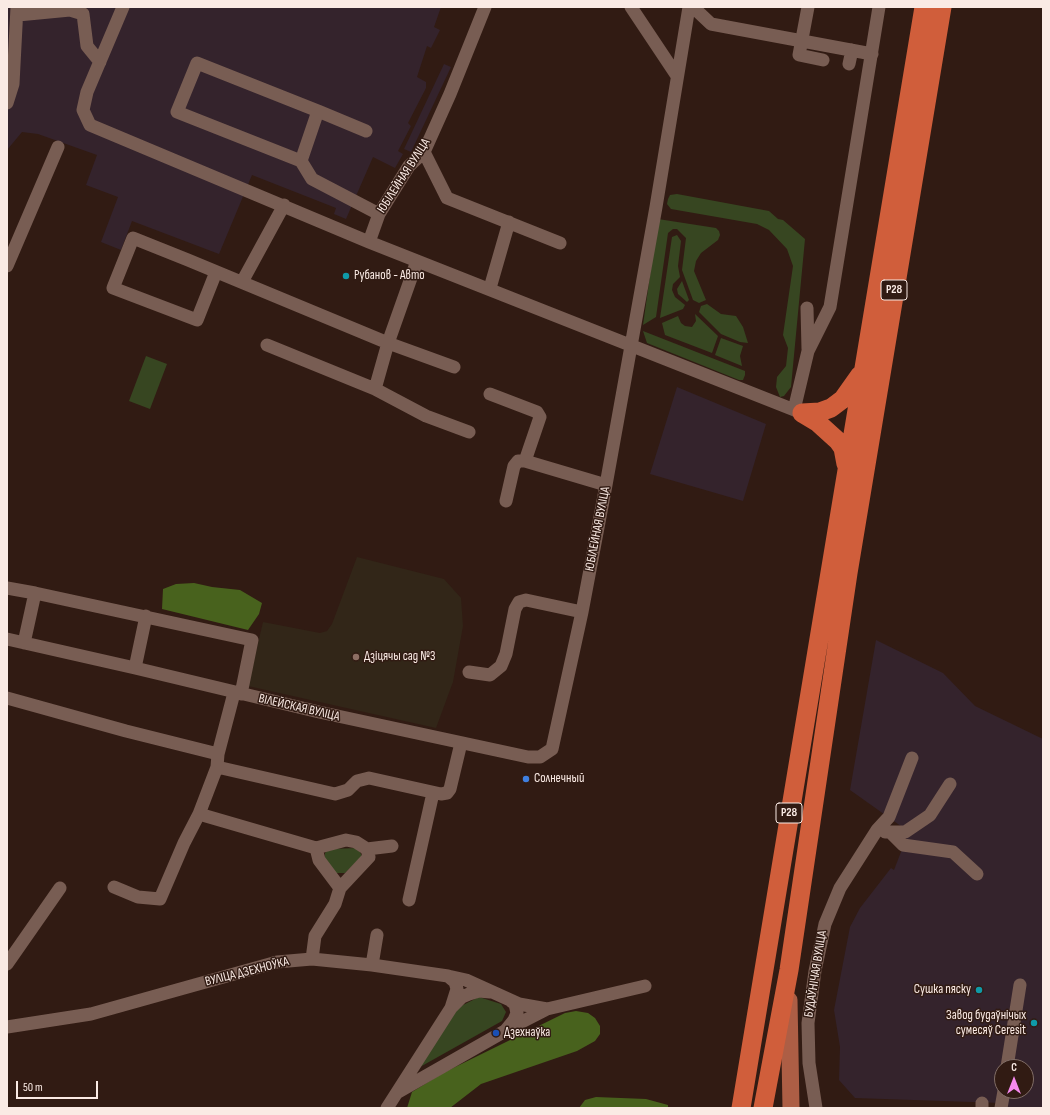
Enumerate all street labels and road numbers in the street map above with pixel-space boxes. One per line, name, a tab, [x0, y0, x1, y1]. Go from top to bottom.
street label: ЮБІЛЕЙНАЯ ВУЛІЦА	[374, 136, 434, 216]
road number: Р28	[881, 280, 907, 300]
street label: ЮБІЛЕЙНАЯ ВУЛІЦА	[582, 486, 614, 572]
street label: ВІЛЕЙСКАЯ ВУЛІЦА	[257, 691, 341, 725]
road number: Р28	[776, 803, 802, 823]
street label: БУДАЎНІЧАЯ ВУЛІЦА	[801, 930, 831, 1018]
street label: ВУЛІЦА ДЗЕХНОЎКА	[203, 954, 291, 990]

